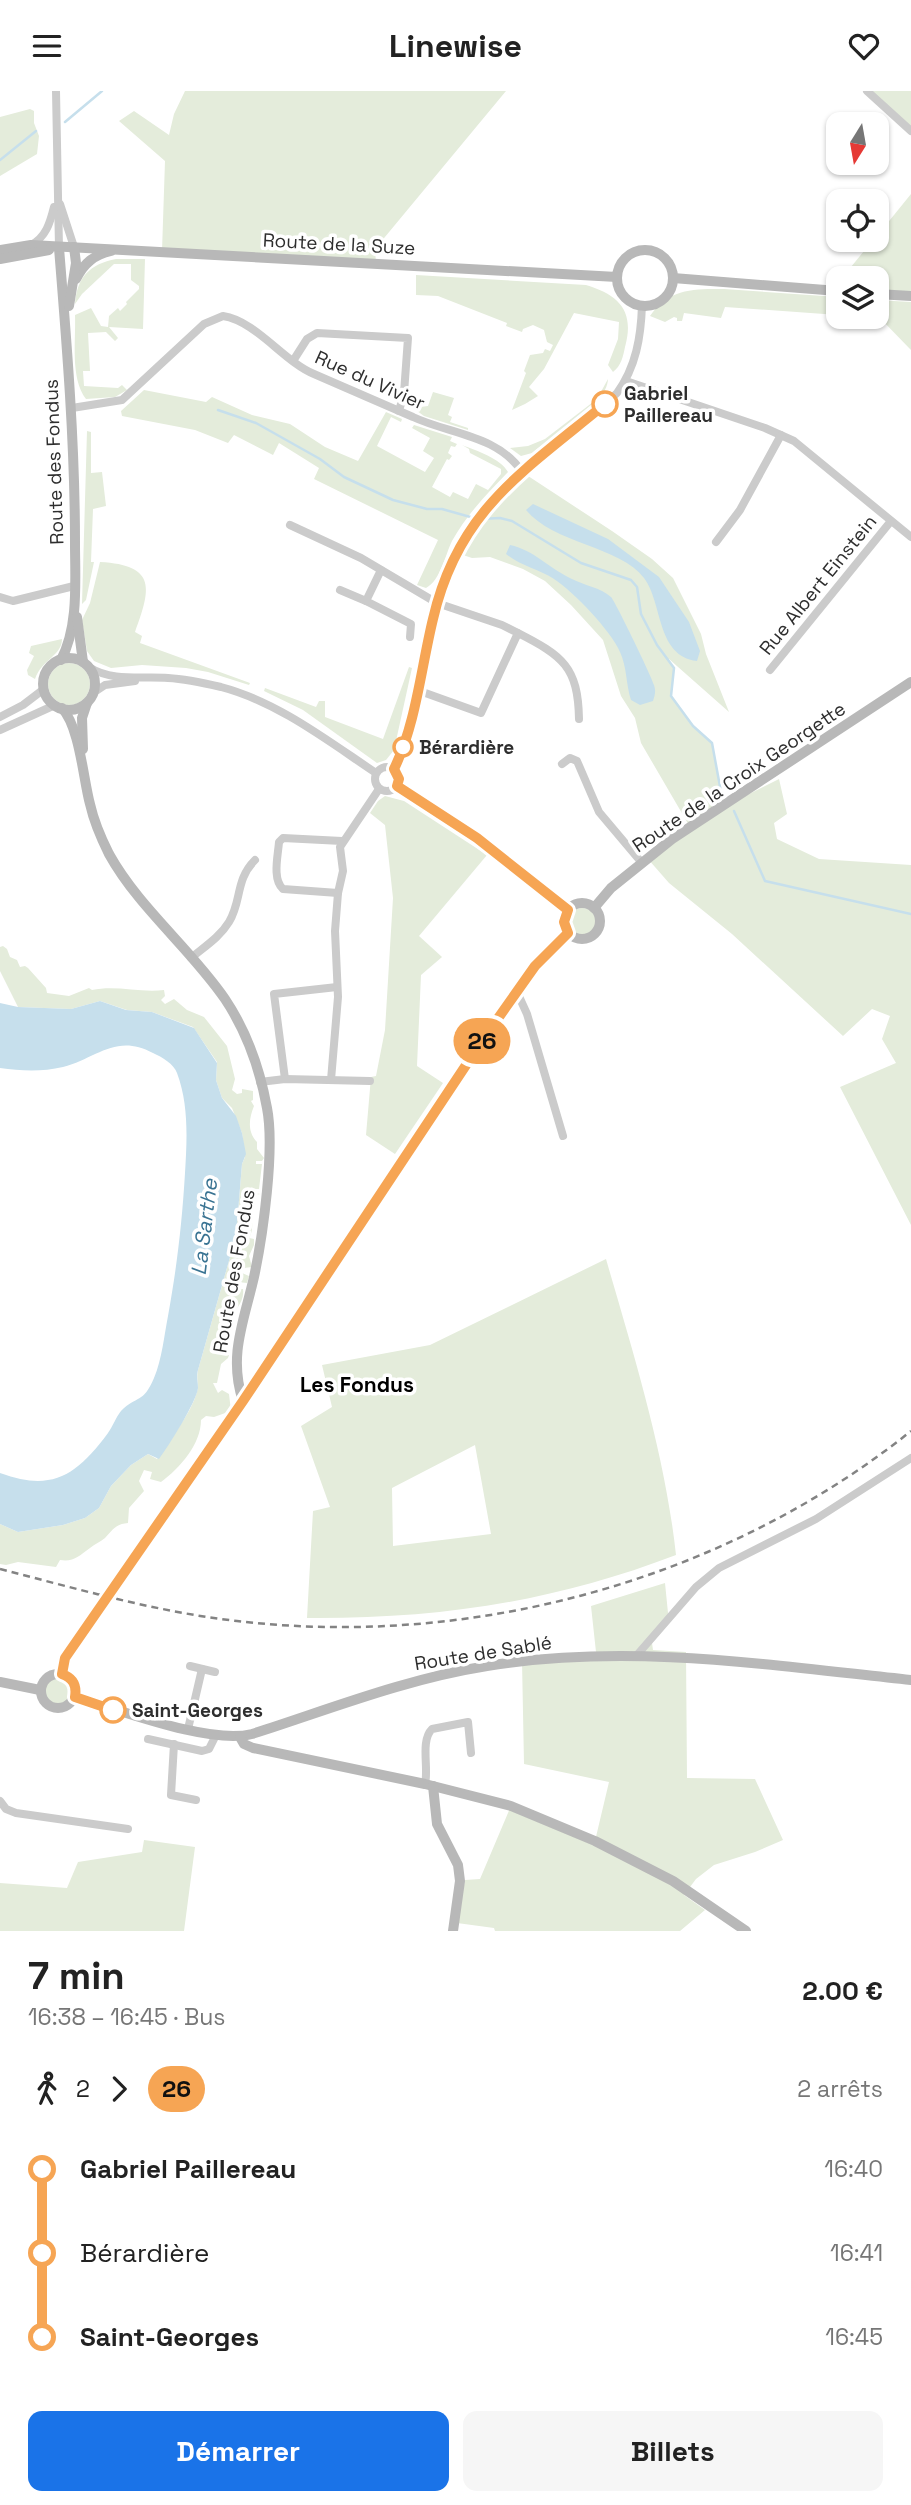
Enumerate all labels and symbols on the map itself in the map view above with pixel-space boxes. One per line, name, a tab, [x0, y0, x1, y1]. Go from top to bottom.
north arrow	[826, 112, 889, 175]
street label: Route de la Suze	[262, 228, 416, 260]
street label: Rue du Vivier	[311, 345, 429, 415]
street label: Route des Fondus	[39, 379, 69, 545]
place label: Gabriel Paillereau	[624, 381, 713, 428]
marker: Gabriel Paillereau	[592, 391, 618, 417]
street label: Rue Albert Einstein	[754, 510, 882, 660]
street label: Route de la Croix Georgette	[627, 696, 851, 858]
place label: Bérardière	[419, 735, 514, 760]
marker: Bérardière	[393, 737, 413, 757]
line badge: 26	[450, 1018, 514, 1064]
water label: La Sarthe	[185, 1176, 223, 1277]
street label: Route des Fondus	[207, 1187, 261, 1355]
district label: Les Fondus	[300, 1371, 414, 1398]
street label: Route de Sablé	[412, 1630, 554, 1676]
marker: Saint-Georges	[100, 1697, 126, 1723]
place label: Saint-Georges	[132, 1698, 263, 1723]

